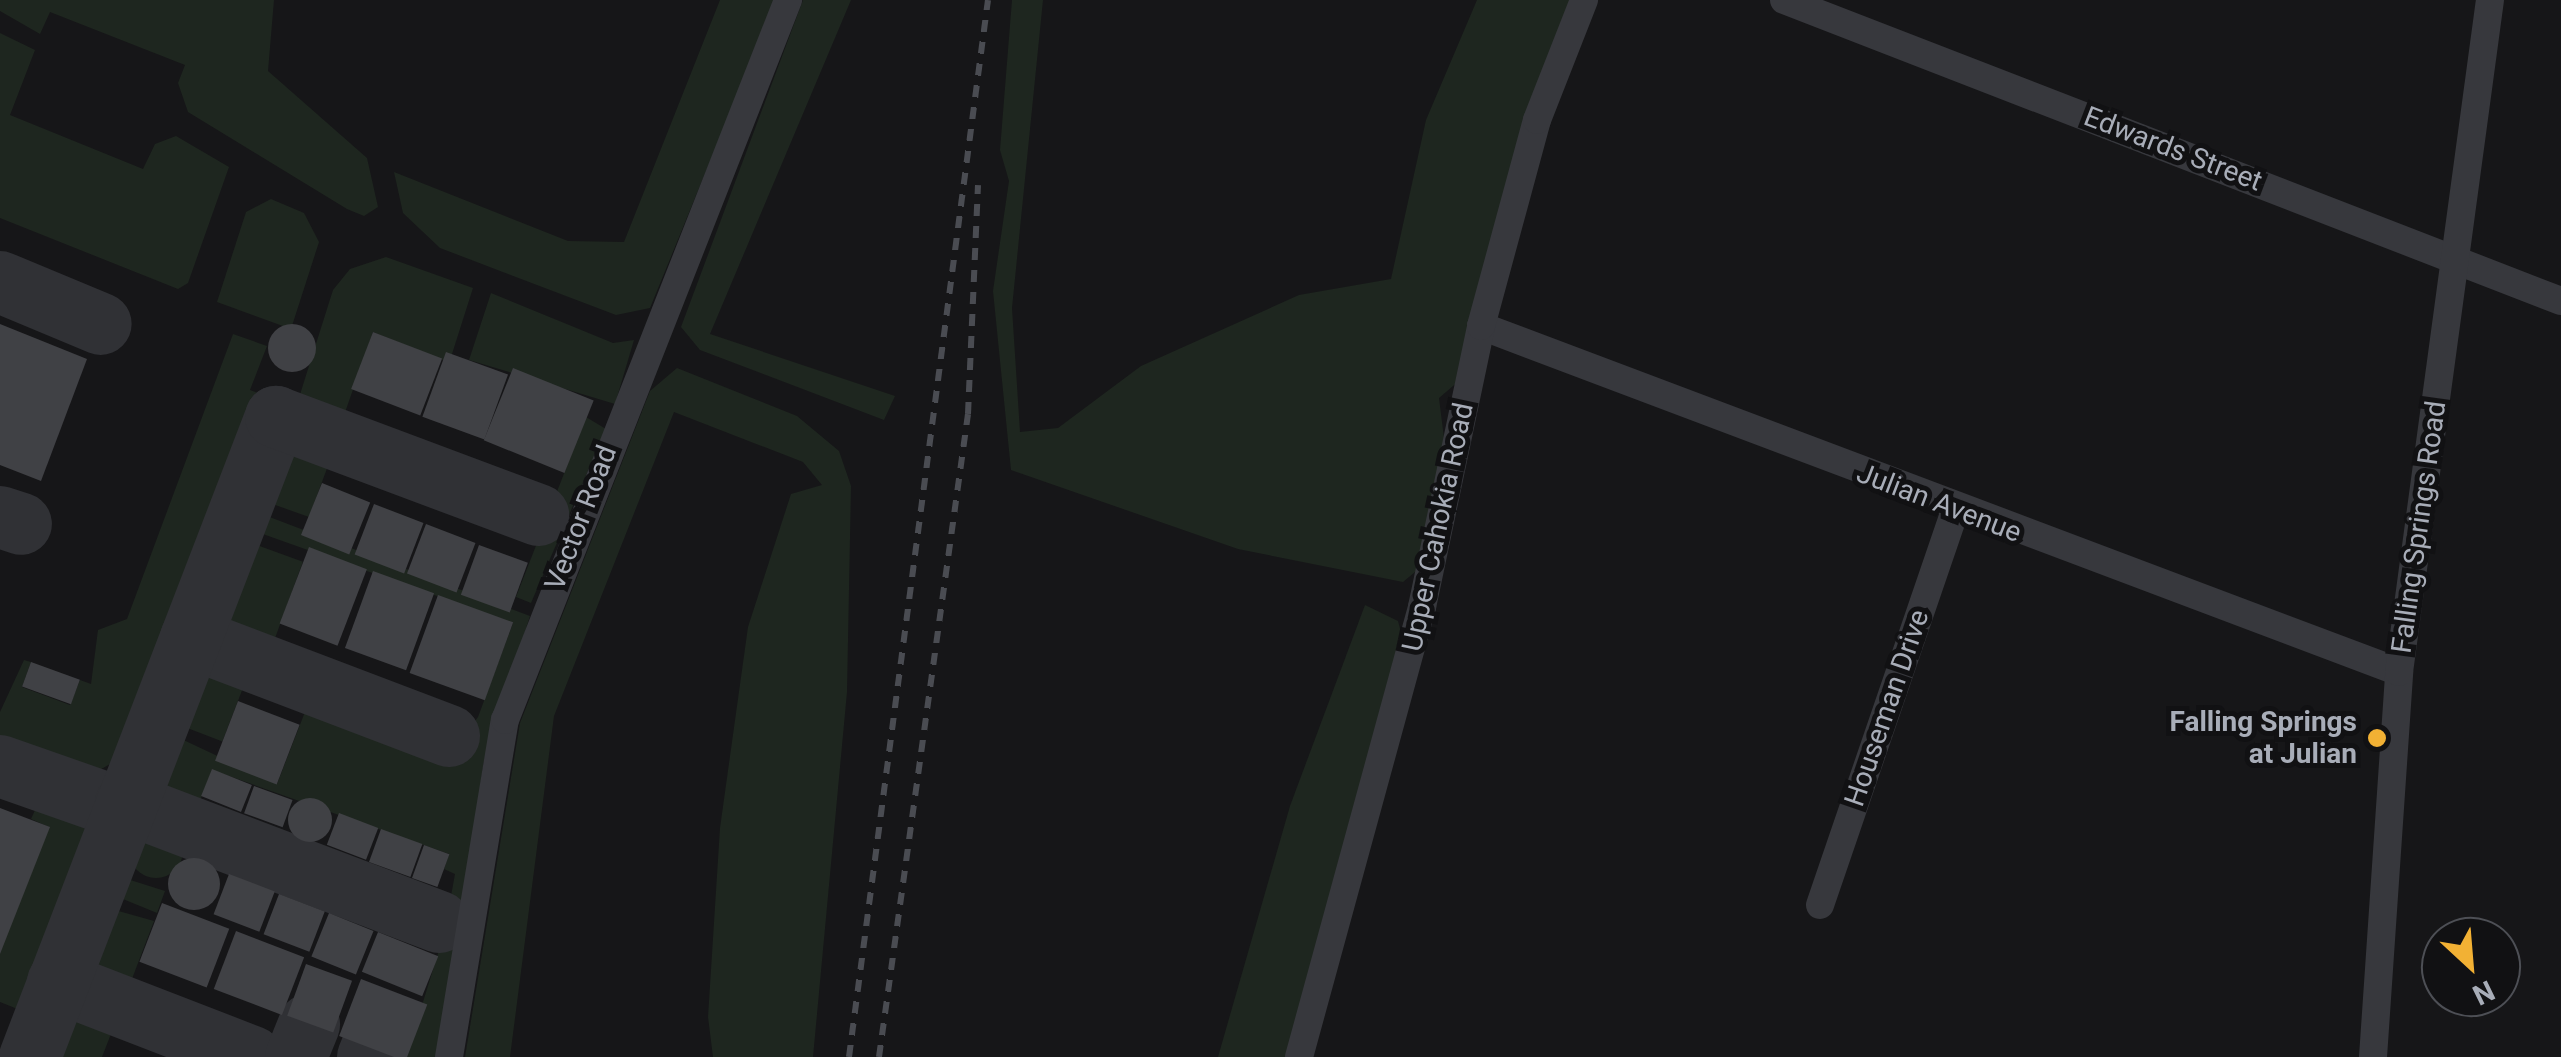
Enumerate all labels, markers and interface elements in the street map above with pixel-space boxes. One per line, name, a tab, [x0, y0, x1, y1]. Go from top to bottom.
street label: Edwards Street	[2079, 100, 2267, 198]
street label: Falling Springs Road	[2385, 399, 2453, 655]
street label: Upper Cahokia Road	[1395, 400, 1481, 654]
street label: Vector Road	[538, 441, 624, 595]
street label: Julian Avenue	[1852, 456, 2026, 550]
street label: Houseman Drive	[1838, 605, 1936, 811]
place label: Falling Springs at Julian	[2170, 705, 2357, 771]
marker: Falling Springs at Julian	[2366, 727, 2388, 749]
north arrow	[2421, 917, 2521, 1017]
text: N	[2467, 973, 2500, 1012]

